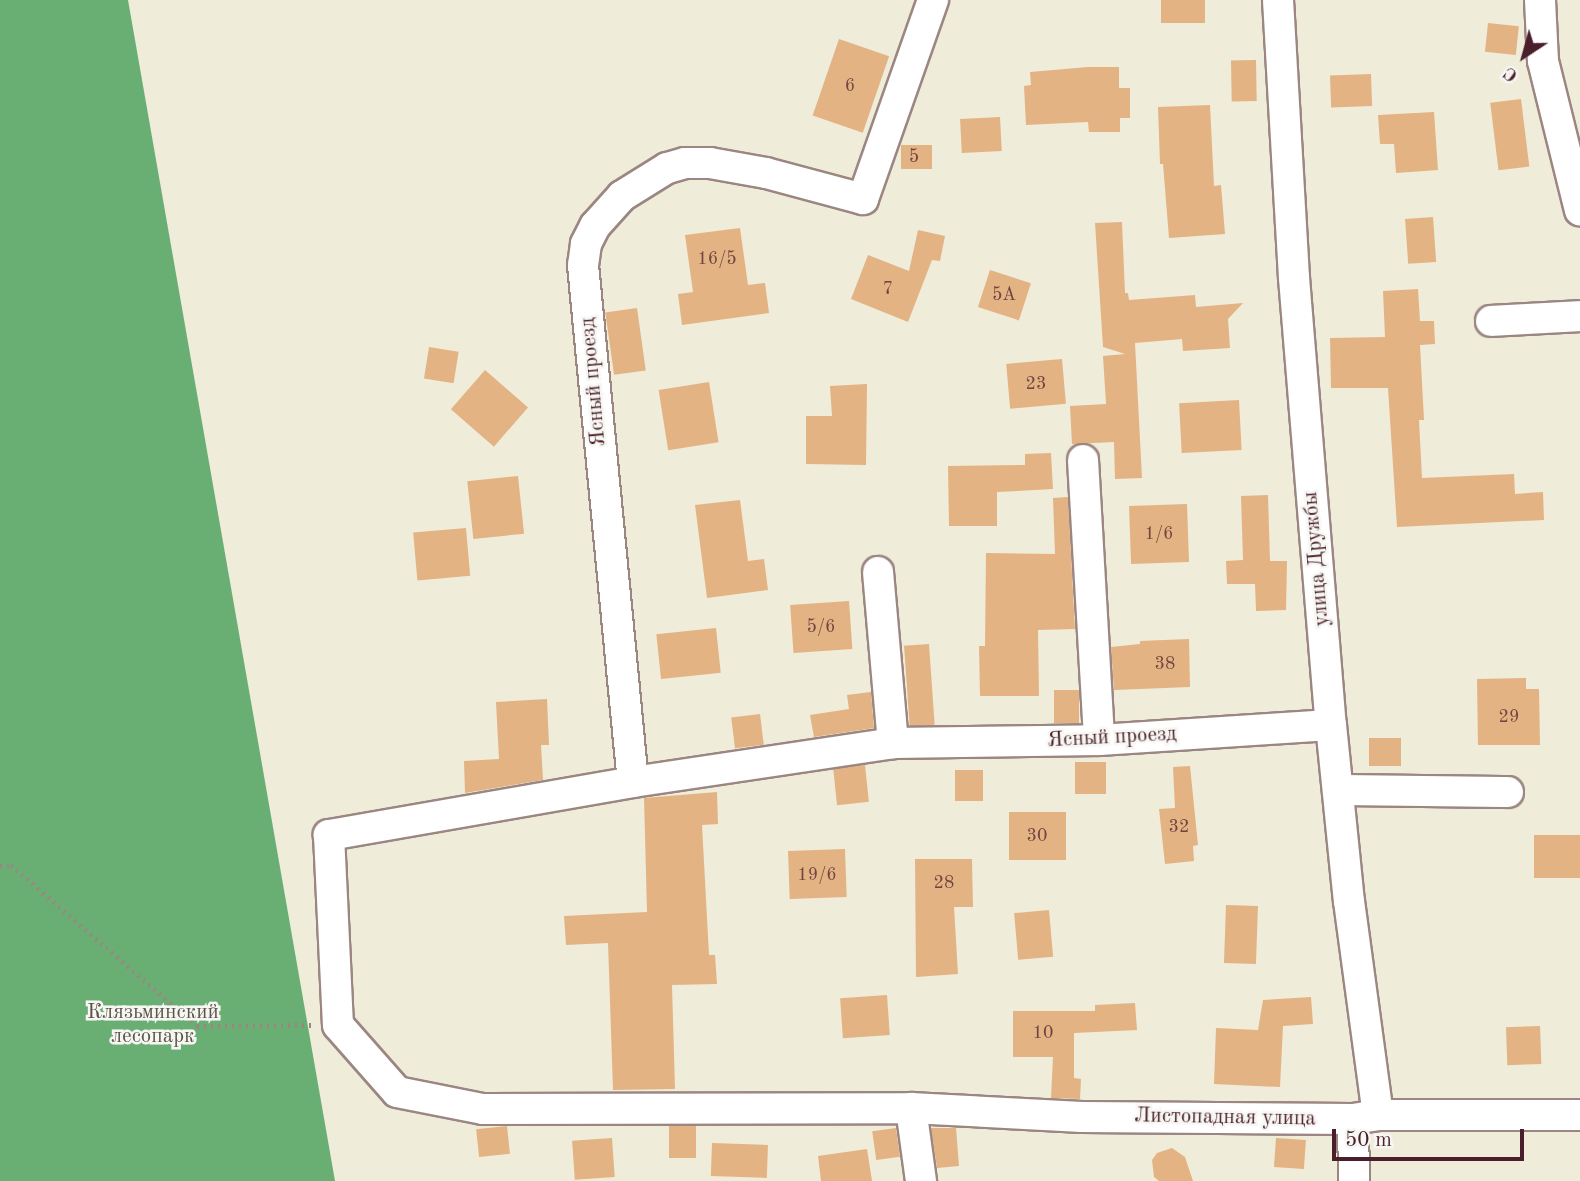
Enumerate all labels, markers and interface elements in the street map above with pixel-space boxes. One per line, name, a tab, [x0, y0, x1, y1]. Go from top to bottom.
north arrow	[1489, 21, 1559, 91]
text: С	[1501, 62, 1522, 85]
house number: 6	[845, 75, 855, 97]
house number: 5	[909, 146, 919, 168]
house number: 16/5	[697, 248, 737, 270]
house number: 7	[883, 278, 893, 300]
house number: 5А	[992, 284, 1016, 306]
street label: Ясный проезд	[576, 316, 612, 448]
house number: 23	[1026, 373, 1046, 395]
street label: улица Дружбы	[1299, 490, 1335, 628]
house number: 1/6	[1145, 523, 1173, 545]
house number: 5/6	[807, 616, 835, 638]
house number: 38	[1155, 653, 1175, 675]
house number: 29	[1499, 706, 1519, 728]
street label: Ясный проезд	[1047, 722, 1177, 754]
house number: 32	[1169, 816, 1189, 838]
house number: 30	[1027, 825, 1047, 847]
house number: 19/6	[797, 864, 837, 886]
house number: 28	[934, 872, 954, 894]
park label: Клязьминский лесопарк	[87, 1000, 219, 1050]
house number: 10	[1033, 1022, 1053, 1044]
street label: Листопадная улица	[1134, 1104, 1316, 1132]
scale bar	[1335, 1114, 1528, 1158]
text: 50 m	[1345, 1130, 1392, 1151]

